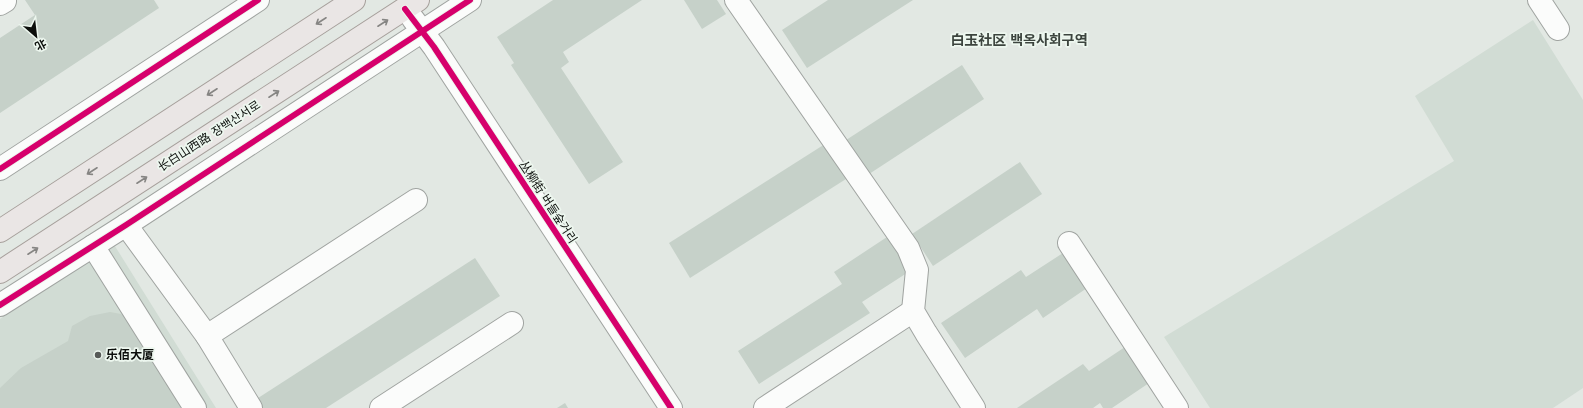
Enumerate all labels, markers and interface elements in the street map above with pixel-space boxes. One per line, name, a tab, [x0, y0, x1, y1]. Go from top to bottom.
north arrow	[16, 16, 56, 56]
one-way arrow	[316, 17, 327, 25]
one-way arrow	[377, 19, 388, 27]
district label: 白玉社区 백옥사회구역	[950, 32, 1088, 48]
text: 北	[33, 36, 48, 53]
one-way arrow	[207, 88, 218, 96]
one-way arrow	[268, 90, 279, 98]
street label: 长白山西路 장백산서로	[155, 98, 263, 174]
street label: 丛柳街 버들숲거리	[516, 158, 580, 246]
one-way arrow	[87, 167, 98, 175]
one-way arrow	[136, 176, 147, 184]
one-way arrow	[27, 247, 38, 255]
place label: 乐佰大厦	[106, 348, 154, 362]
marker: 乐佰大厦	[93, 350, 103, 360]

